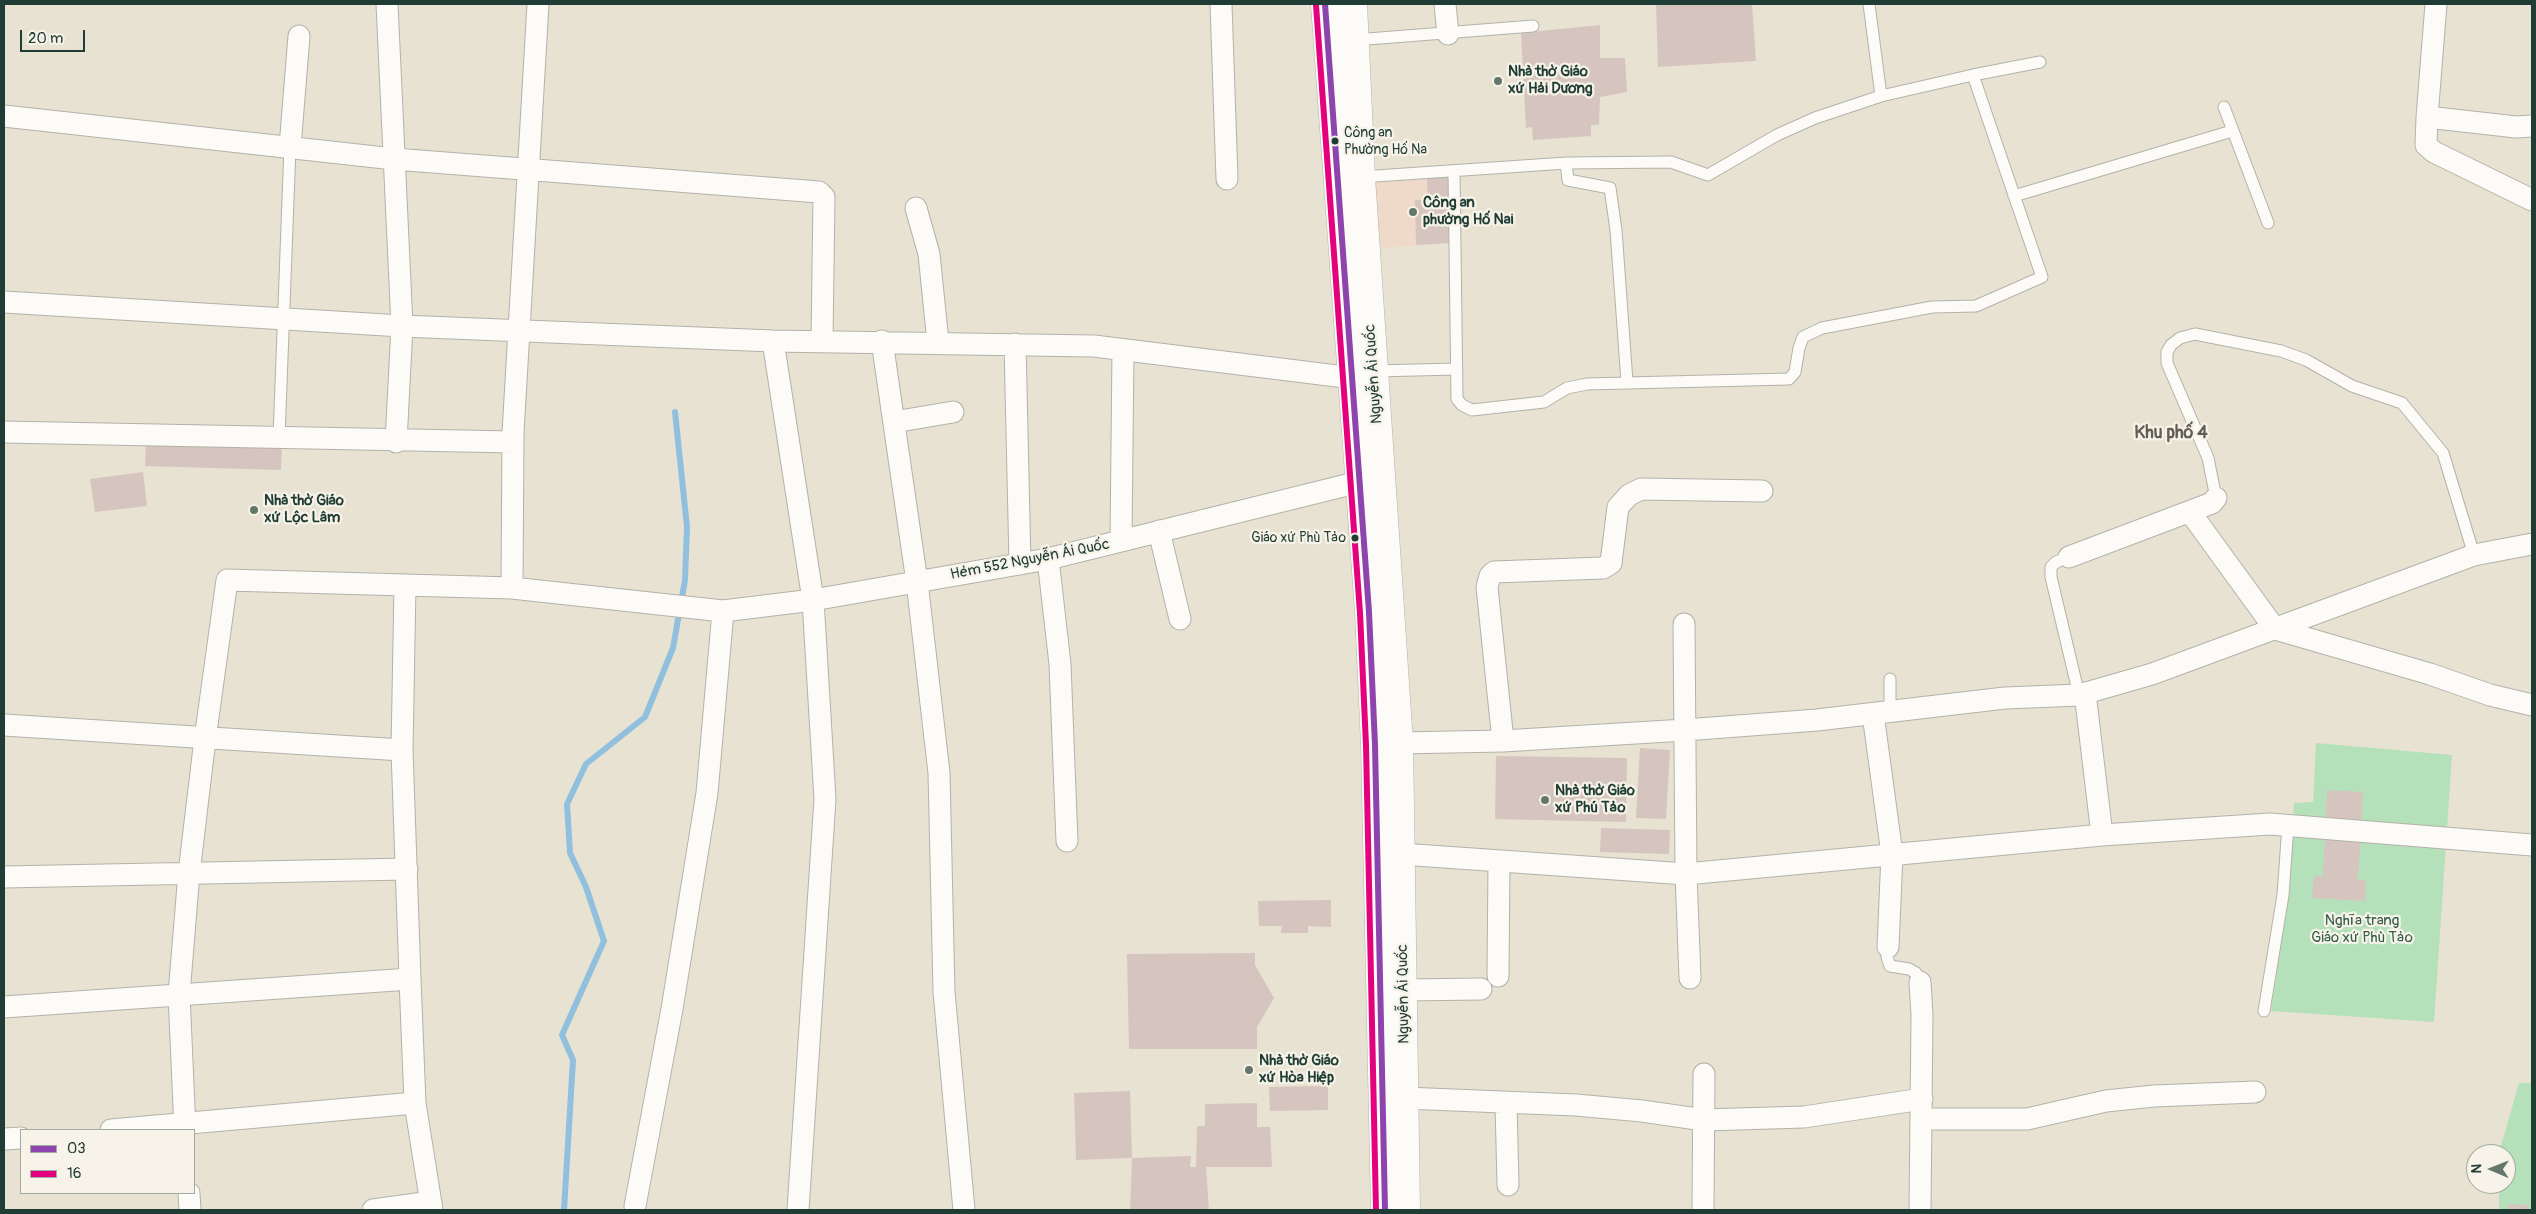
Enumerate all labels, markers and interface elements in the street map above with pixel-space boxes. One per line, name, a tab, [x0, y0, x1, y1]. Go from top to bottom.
scale bar	[22, 20, 88, 52]
text: 20 m	[28, 29, 63, 48]
place label: Nhà thờ Giáo xứ Hải Dương	[1508, 63, 1593, 98]
marker: Nhà thờ Giáo xứ Hải Dương	[1492, 75, 1504, 87]
place label: Công an Phường Hố Na	[1344, 125, 1427, 158]
marker: Công an Phường Hố Na	[1330, 136, 1340, 146]
place label: Công an phường Hố Nai	[1423, 194, 1513, 229]
marker: Công an phường Hố Nai	[1407, 206, 1419, 218]
street label: Nguyễn Ái Quốc	[1362, 324, 1386, 424]
district label: Khu phố 4	[2134, 422, 2208, 444]
place label: Nhà thờ Giáo xứ Lộc Lâm	[264, 492, 344, 527]
marker: Nhà thờ Giáo xứ Lộc Lâm	[248, 504, 260, 516]
place label: Giáo xứ Phù Tảo	[1251, 530, 1346, 546]
marker: Giáo xứ Phù Tảo	[1350, 533, 1360, 543]
street label: Hẻm 552 Nguyễn Ái Quốc	[949, 536, 1111, 584]
place label: Nhà thờ Giáo xứ Phú Tảo	[1555, 782, 1635, 817]
marker: Nhà thờ Giáo xứ Phú Tảo	[1539, 794, 1551, 806]
park label: Nghĩa trang Giáo xứ Phù Tảo	[2311, 912, 2413, 947]
street label: Nguyễn Ái Quốc	[1394, 944, 1414, 1044]
place label: Nhà thờ Giáo xứ Hòa Hiệp	[1259, 1052, 1339, 1087]
marker: Nhà thờ Giáo xứ Hòa Hiệp	[1243, 1064, 1255, 1076]
legend	[20, 1129, 195, 1194]
text: 03	[67, 1139, 86, 1158]
north arrow	[2466, 1144, 2516, 1194]
text: 16	[67, 1164, 82, 1183]
text: N	[2468, 1164, 2485, 1174]

